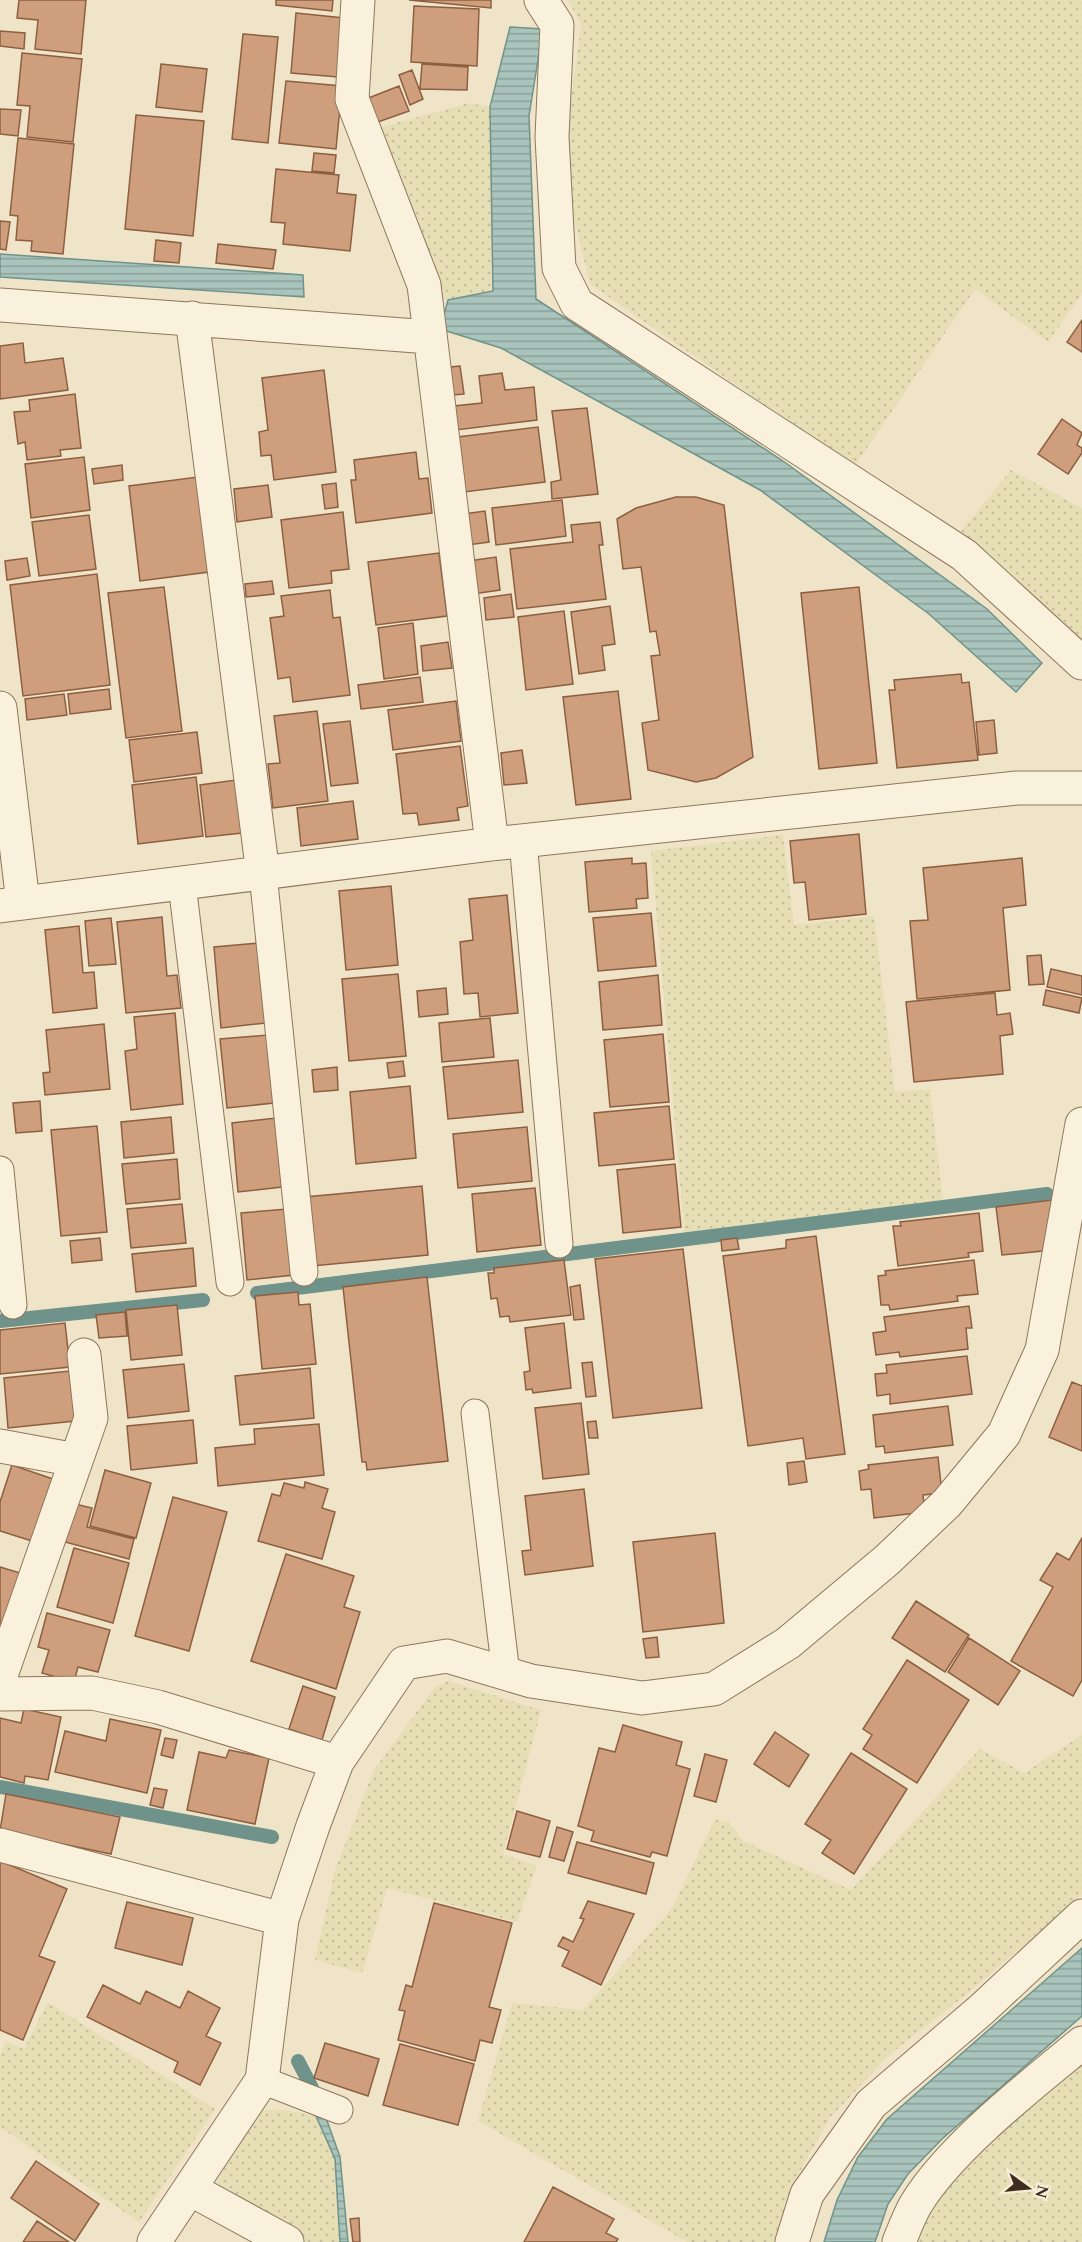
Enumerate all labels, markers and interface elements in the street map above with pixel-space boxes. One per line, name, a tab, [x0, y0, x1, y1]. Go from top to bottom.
north arrow	[998, 2158, 1058, 2218]
text: N	[1028, 2182, 1055, 2201]

